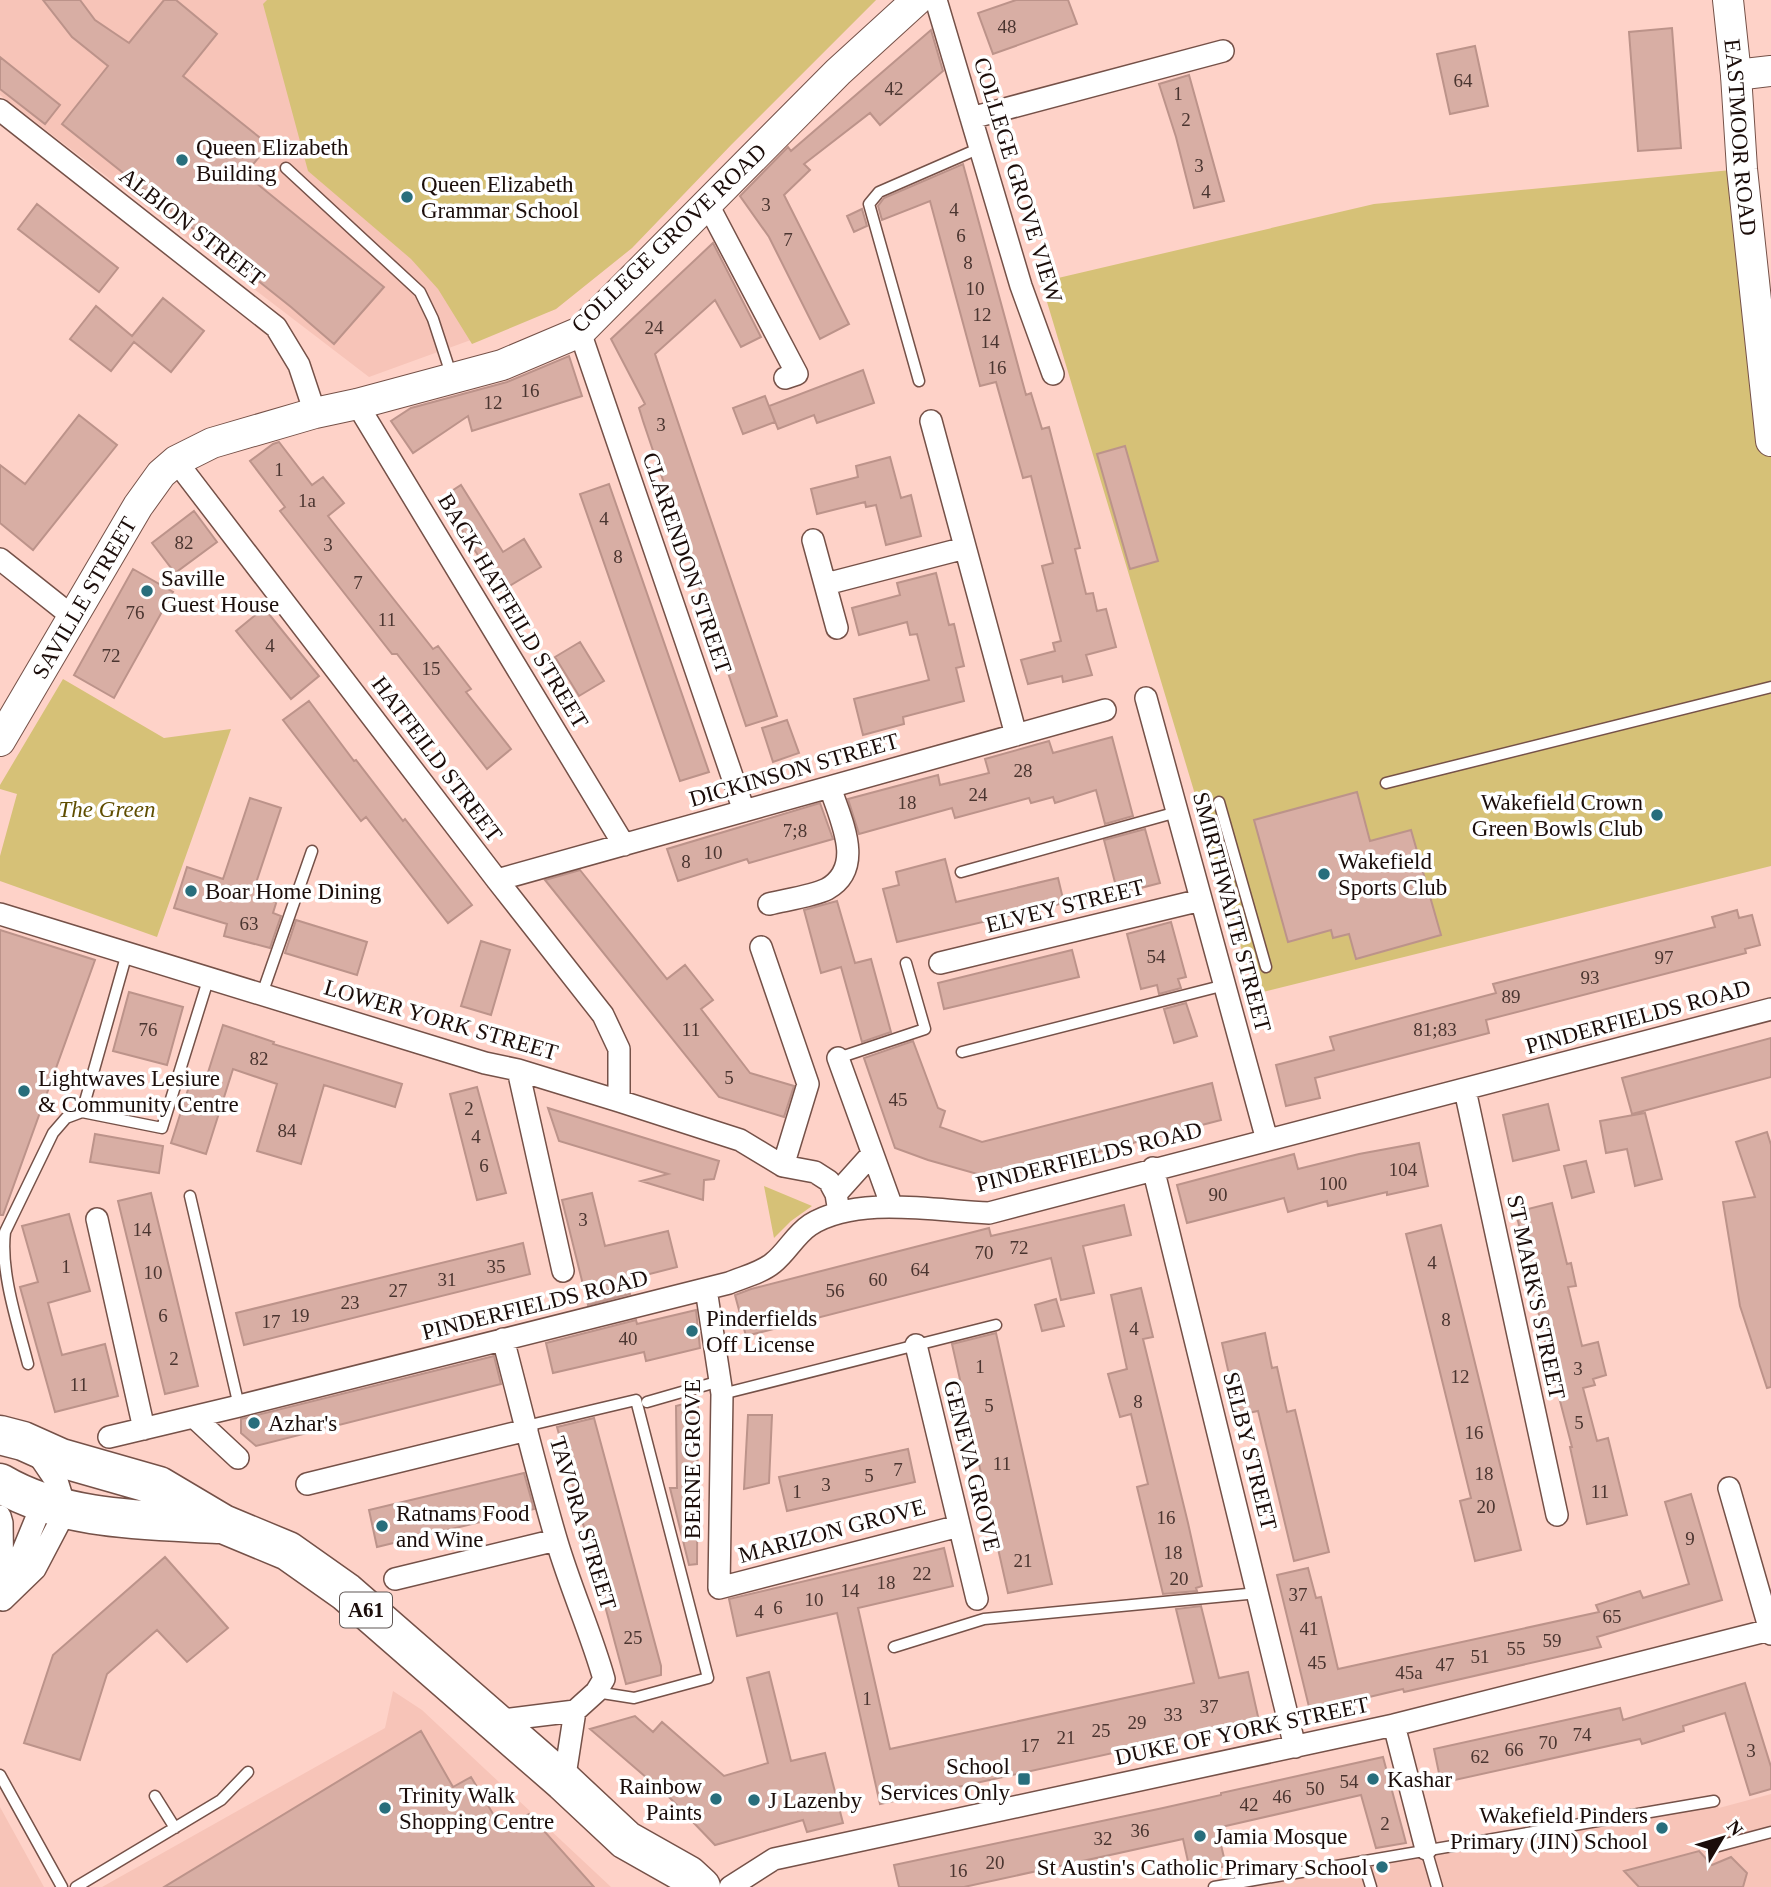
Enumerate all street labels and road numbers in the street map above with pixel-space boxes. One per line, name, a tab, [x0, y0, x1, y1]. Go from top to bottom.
street label: EASTMOOR ROAD	[1720, 38, 1762, 237]
street label: COLLEGE GROVE VIEW	[969, 54, 1067, 306]
street label: COLLEGE GROVE ROAD	[567, 138, 771, 338]
street label: ALBION STREET	[115, 163, 269, 291]
street label: CLARENDON STREET	[637, 449, 737, 677]
street label: BACK HATFEILD STREET	[433, 489, 593, 733]
street label: SAVILLE STREET	[27, 513, 141, 683]
street label: HATFEILD STREET	[367, 672, 507, 846]
street label: DICKINSON STREET	[686, 728, 902, 812]
street label: SMIRTHWAITE STREET	[1188, 789, 1276, 1035]
street label: ELVEY STREET	[983, 874, 1147, 938]
street label: LOWER YORK STREET	[321, 975, 561, 1065]
street label: PINDERFIELDS ROAD	[1523, 975, 1753, 1059]
street label: PINDERFIELDS ROAD	[973, 1117, 1205, 1197]
street label: ST MARK'S STREET	[1502, 1193, 1570, 1401]
street label: PINDERFIELDS ROAD	[419, 1265, 651, 1345]
street label: SELBY STREET	[1218, 1369, 1282, 1533]
street label: GENEVA GROVE	[939, 1378, 1005, 1554]
street label: BERNE GROVE	[680, 1379, 705, 1539]
street label: TAVORA STREET	[545, 1433, 621, 1613]
street label: MARIZON GROVE	[736, 1494, 928, 1568]
road number: A61	[340, 1592, 392, 1628]
street label: DUKE OF YORK STREET	[1113, 1692, 1371, 1770]

